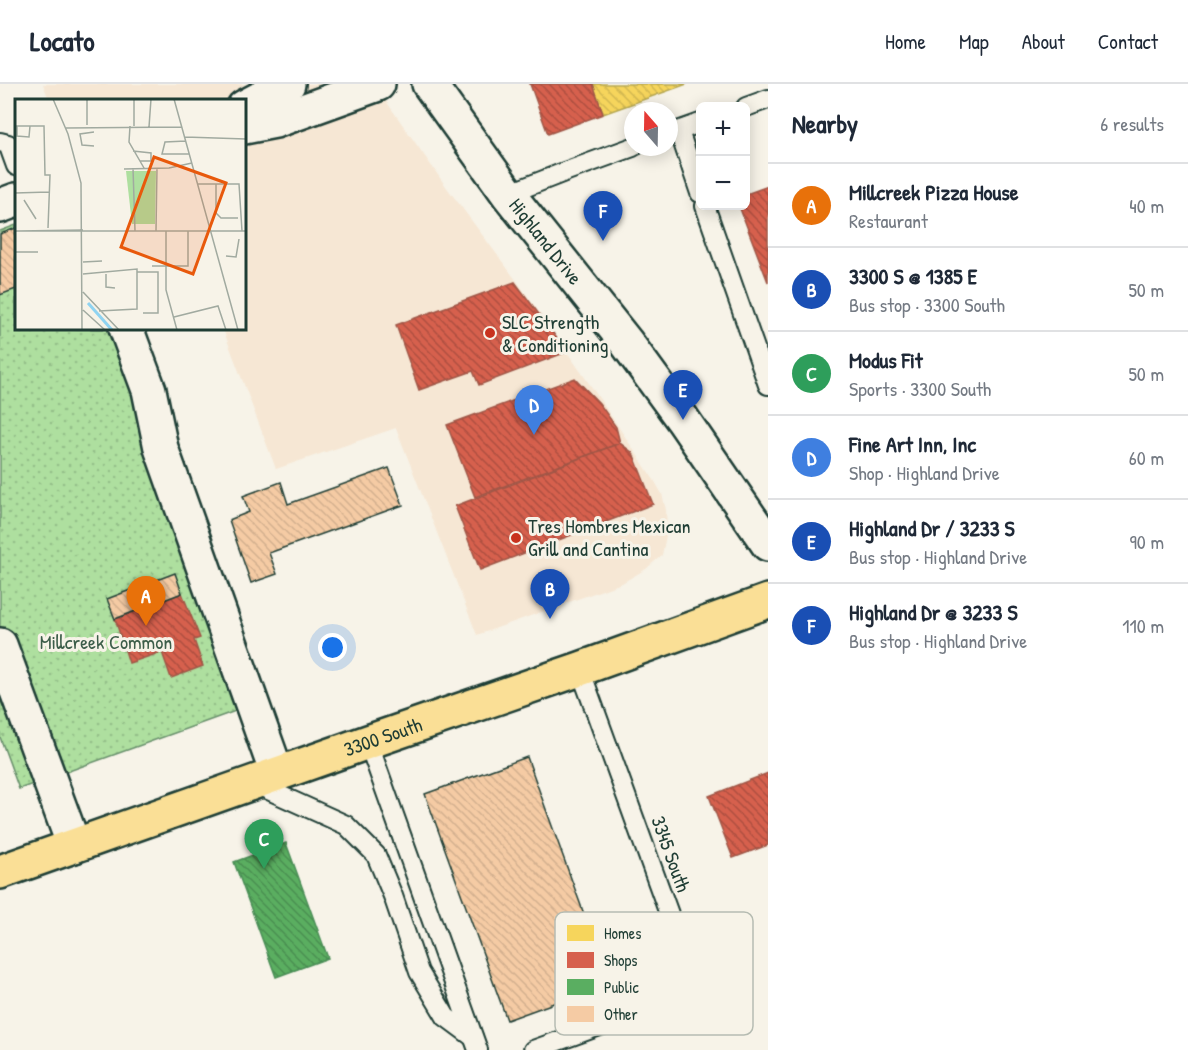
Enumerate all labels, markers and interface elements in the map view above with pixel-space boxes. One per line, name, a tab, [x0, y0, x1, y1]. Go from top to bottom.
text: Locato	[30, 22, 94, 60]
text: Home	[885, 27, 926, 56]
text: Map	[959, 27, 989, 56]
text: About	[1022, 27, 1065, 56]
text: Contact	[1098, 27, 1158, 56]
inset map	[15, 99, 246, 330]
north arrow	[624, 102, 678, 156]
map controls	[696, 102, 750, 210]
button: +	[696, 102, 750, 156]
text: Nearby	[792, 106, 858, 141]
text: 6 results	[1100, 110, 1164, 137]
button: −	[696, 156, 750, 210]
text: Millcreek Pizza House	[849, 177, 1018, 207]
street label: Highland Drive	[503, 192, 589, 290]
pin: F	[584, 192, 622, 241]
text: A	[807, 192, 816, 219]
text: 40 m	[1129, 192, 1164, 219]
text: Restaurant	[849, 207, 928, 234]
text: 3300 S @ 1385 E	[849, 261, 977, 291]
text: B	[806, 276, 817, 303]
text: 50 m	[1128, 276, 1164, 303]
text: Bus stop · 3300 South	[849, 291, 1005, 318]
place label: SLC Strength & Conditioning	[502, 308, 609, 358]
marker: SLC Strength & Conditioning	[483, 326, 497, 340]
text: Modus Fit	[849, 345, 923, 375]
text: C	[806, 360, 817, 387]
text: 50 m	[1128, 360, 1164, 387]
pin: E	[664, 370, 702, 420]
text: Sports · 3300 South	[849, 375, 991, 402]
pin: D	[514, 386, 554, 435]
text: Fine Art Inn, Inc	[849, 429, 976, 459]
text: D	[807, 444, 816, 471]
text: 60 m	[1129, 444, 1164, 471]
text: Shop · Highland Drive	[849, 459, 1000, 486]
place label: Tres Hombres Mexican Grill and Cantina	[528, 512, 690, 562]
text: Highland Dr / 3233 S	[849, 513, 1015, 543]
text: E	[807, 528, 816, 555]
text: 90 m	[1130, 528, 1164, 555]
marker: Tres Hombres Mexican Grill and Cantina	[509, 531, 523, 545]
text: Bus stop · Highland Drive	[849, 543, 1027, 570]
pin: B	[530, 570, 570, 619]
pin: A	[126, 576, 166, 626]
text: Highland Dr @ 3233 S	[849, 597, 1017, 627]
text: F	[808, 612, 815, 639]
text: 110 m	[1122, 612, 1164, 639]
text: Bus stop · Highland Drive	[849, 627, 1027, 654]
park label: Millcreek Common	[40, 628, 172, 655]
your location	[318, 633, 347, 662]
street label: 3300 South	[340, 710, 425, 763]
street label: 3345 South	[645, 812, 698, 896]
pin: C	[244, 820, 284, 869]
legend	[555, 912, 753, 1035]
text: Homes	[604, 922, 641, 944]
text: Shops	[604, 949, 638, 971]
text: Public	[604, 976, 640, 998]
text: Other	[604, 1003, 638, 1025]

